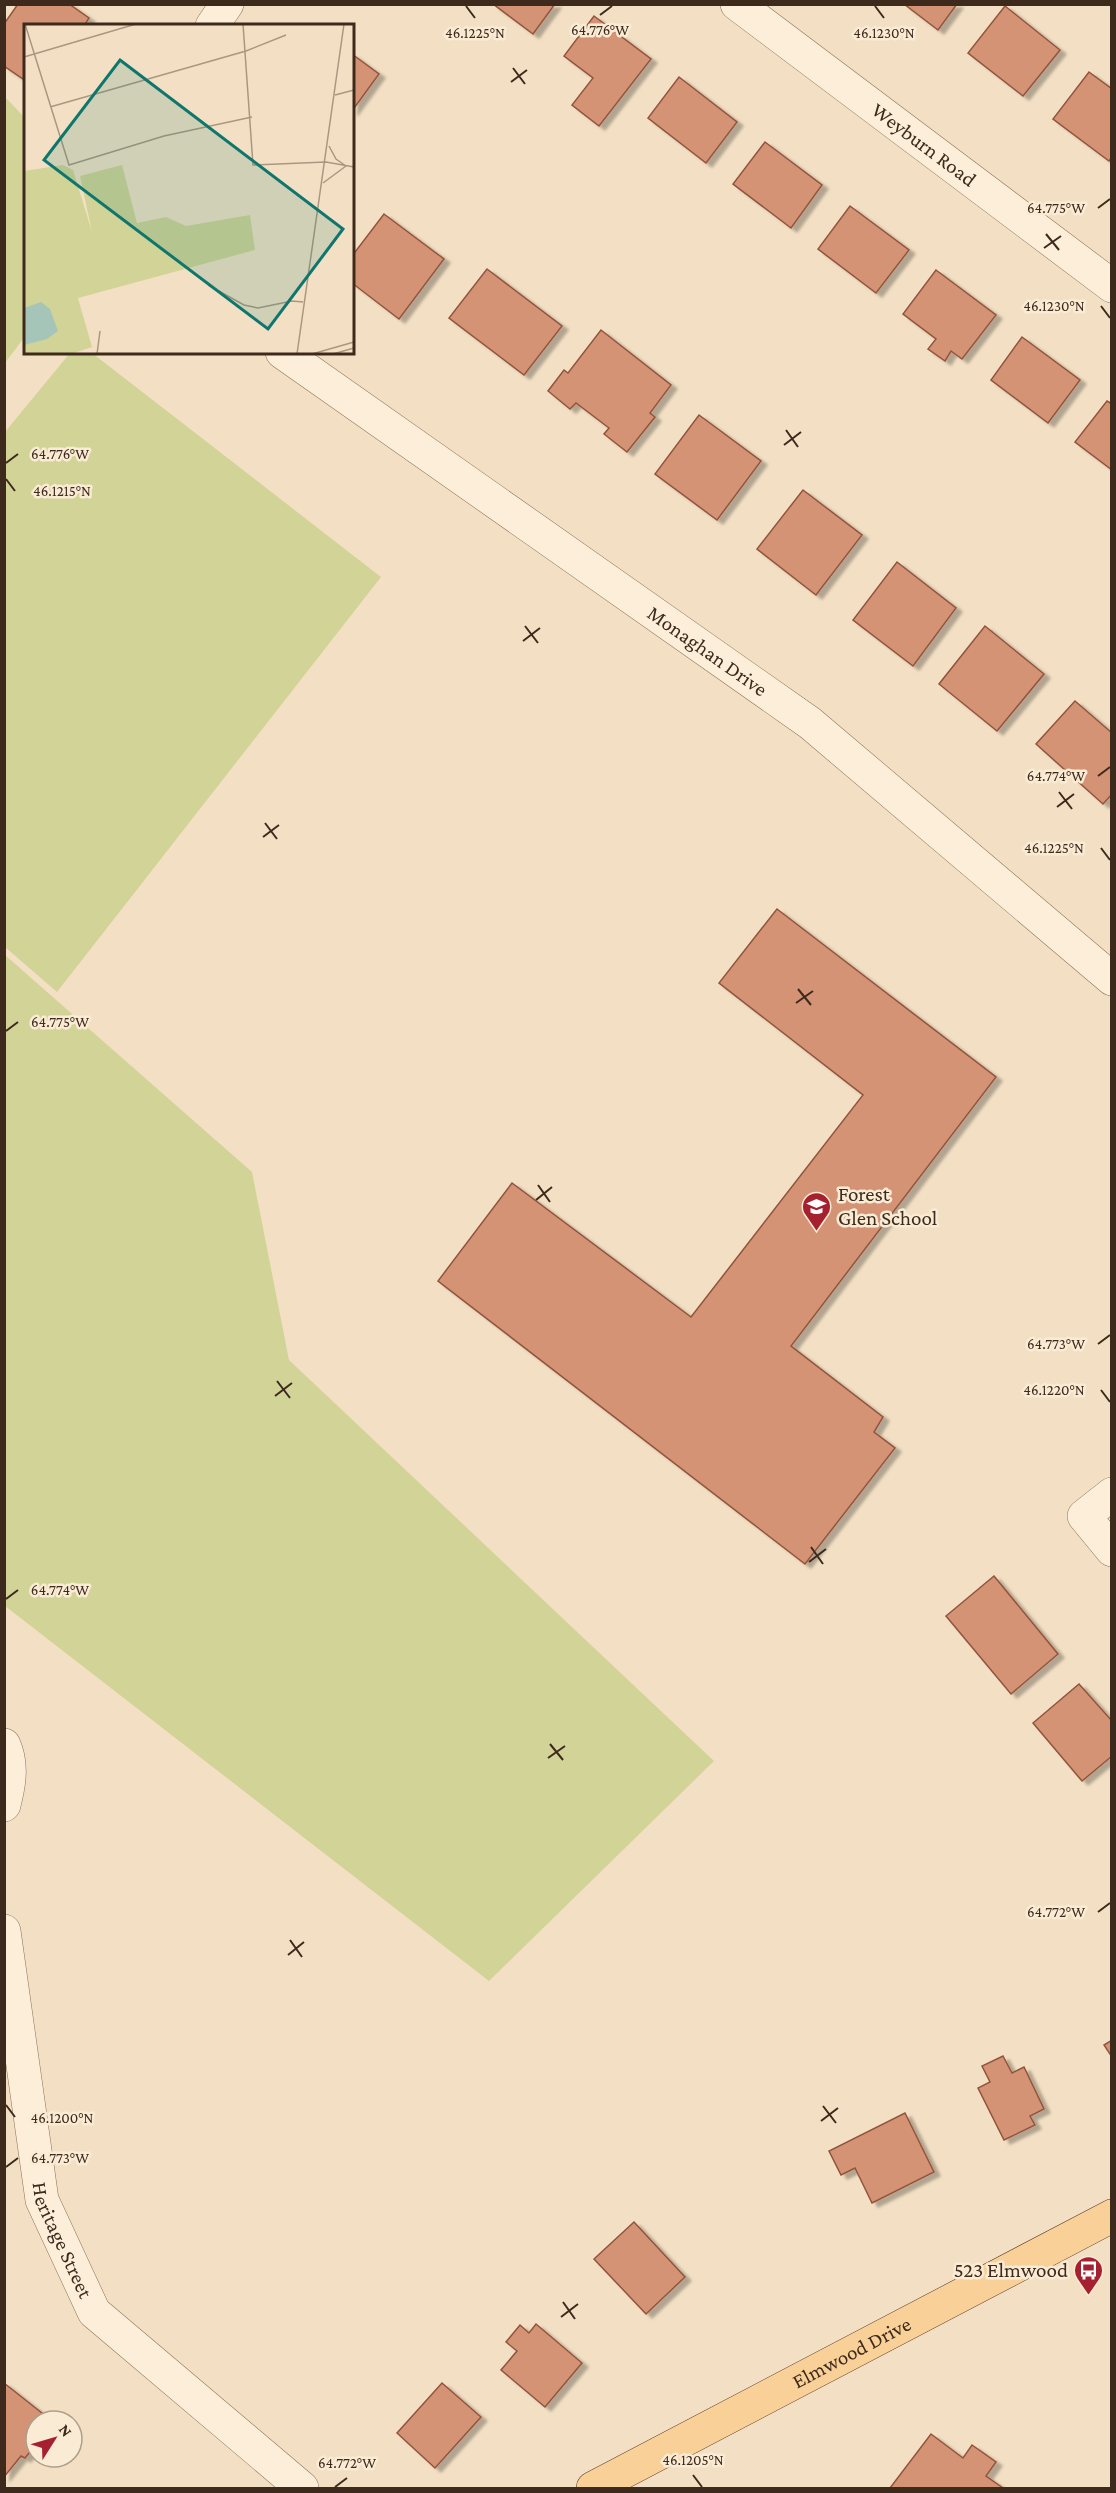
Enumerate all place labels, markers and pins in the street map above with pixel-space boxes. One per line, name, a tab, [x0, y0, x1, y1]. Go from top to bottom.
place label: Forest Glen School	[838, 1182, 937, 1230]
school or university icon: Forest Glen School	[801, 1190, 833, 1232]
bus stop icon: 523 Elmwood	[1073, 2254, 1105, 2296]
place label: 523 Elmwood	[954, 2258, 1068, 2282]

